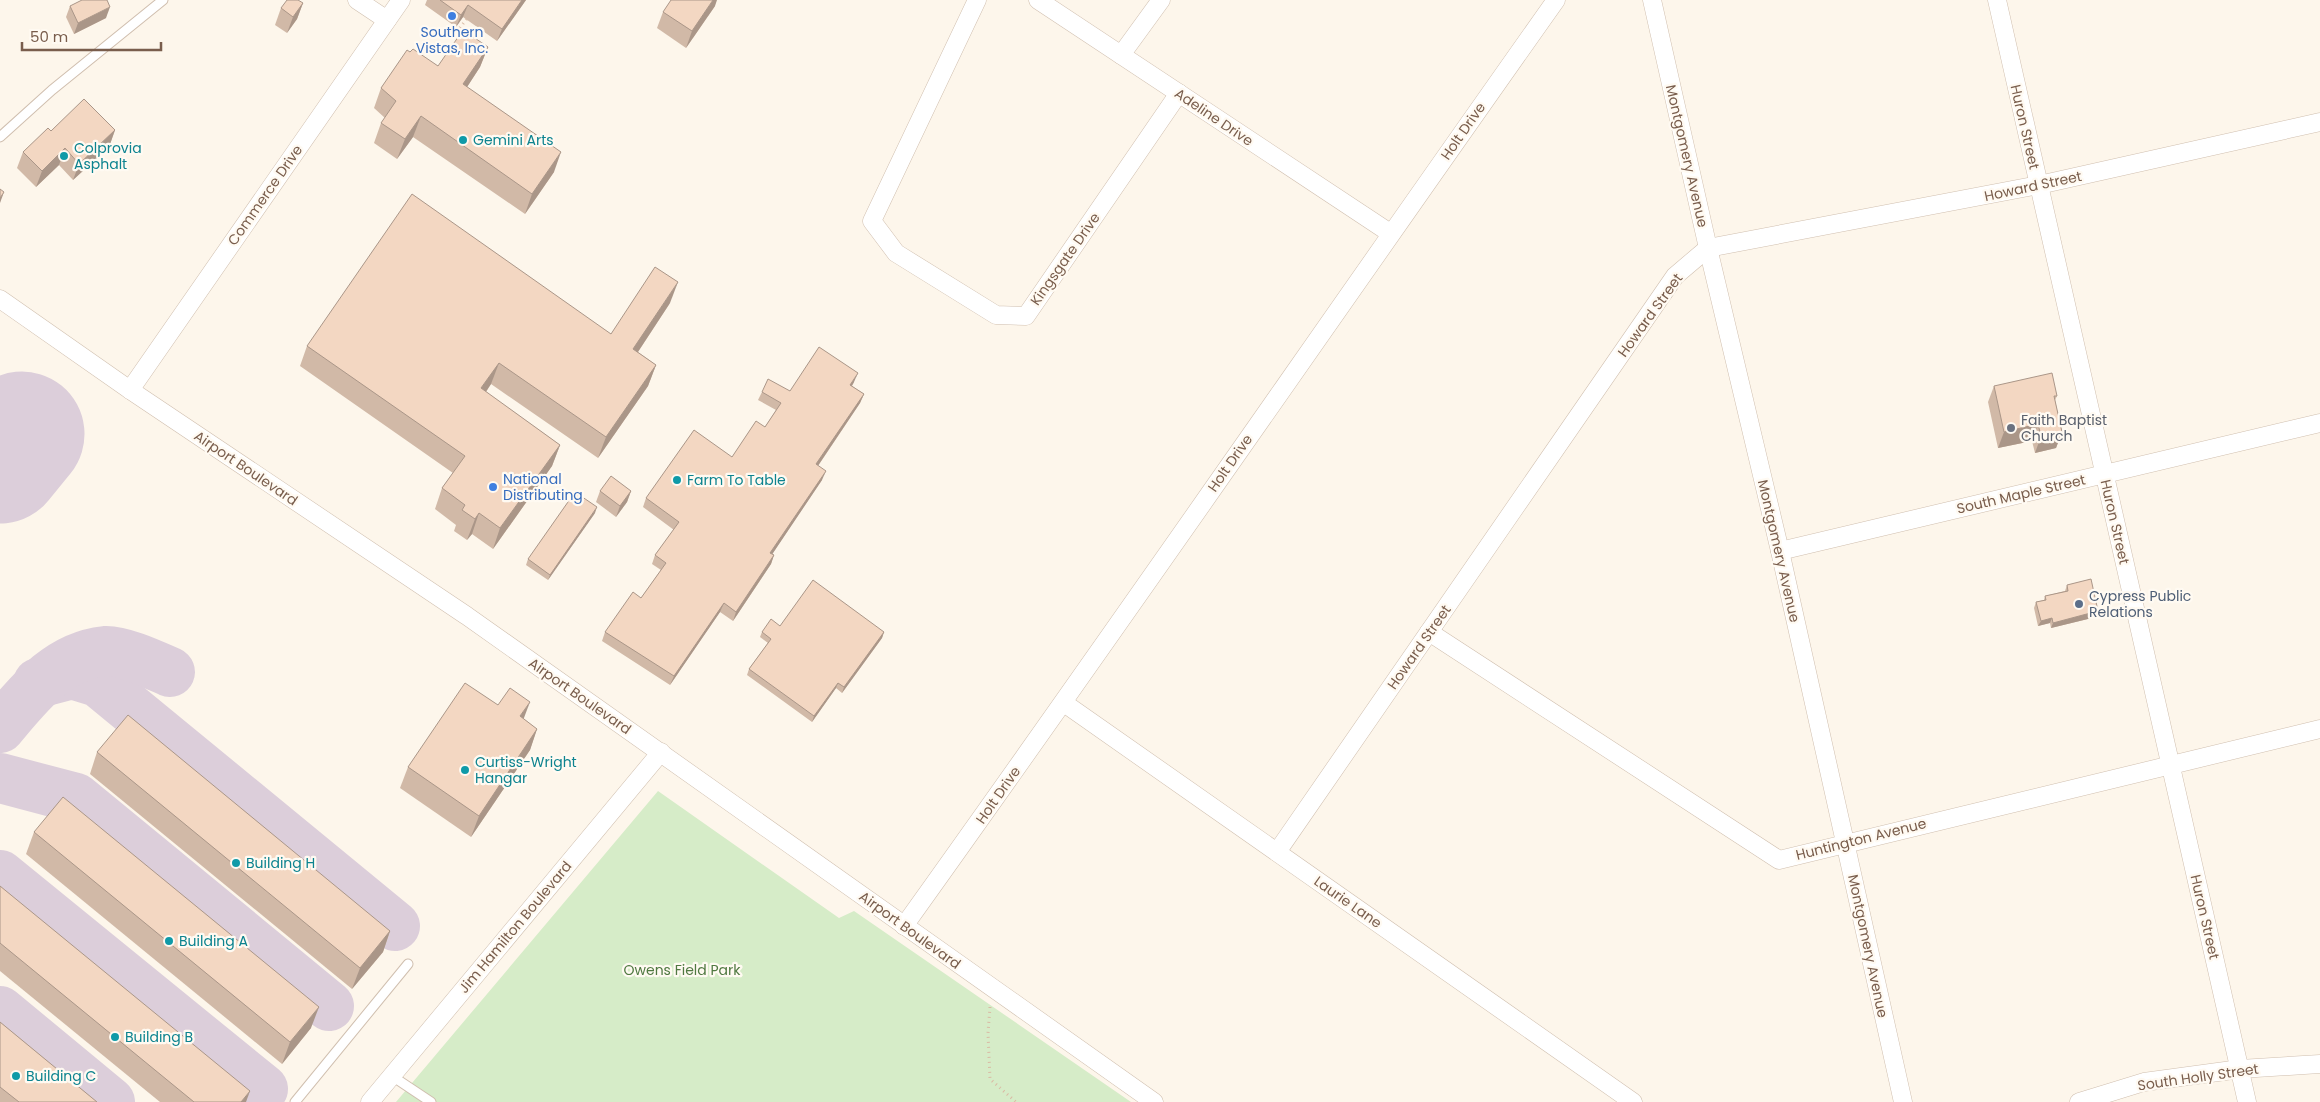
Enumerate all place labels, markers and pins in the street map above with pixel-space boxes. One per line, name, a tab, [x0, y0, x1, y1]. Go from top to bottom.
marker: Southern Vistas, Inc.	[446, 10, 458, 22]
place label: Southern Vistas, Inc.	[416, 22, 488, 58]
place label: Gemini Arts	[473, 130, 554, 150]
marker: Gemini Arts	[457, 134, 469, 146]
place label: Colprovia Asphalt	[74, 138, 142, 174]
marker: Colprovia Asphalt	[58, 150, 70, 162]
place label: Faith Baptist Church	[2021, 410, 2107, 446]
marker: Faith Baptist Church	[2005, 422, 2017, 434]
place label: National Distributing	[503, 469, 583, 505]
place label: Farm To Table	[687, 470, 786, 490]
marker: Farm To Table	[671, 474, 683, 486]
marker: National Distributing	[487, 481, 499, 493]
place label: Cypress Public Relations	[2089, 586, 2191, 622]
marker: Cypress Public Relations	[2073, 598, 2085, 610]
place label: Curtiss-Wright Hangar	[475, 752, 577, 788]
marker: Curtiss-Wright Hangar	[459, 764, 471, 776]
place label: Building H	[246, 853, 315, 873]
marker: Building H	[230, 857, 242, 869]
place label: Building A	[179, 931, 248, 951]
marker: Building A	[163, 935, 175, 947]
place label: Building B	[125, 1027, 193, 1047]
marker: Building B	[109, 1031, 121, 1043]
place label: Building C	[26, 1066, 96, 1086]
marker: Building C	[10, 1070, 22, 1082]

